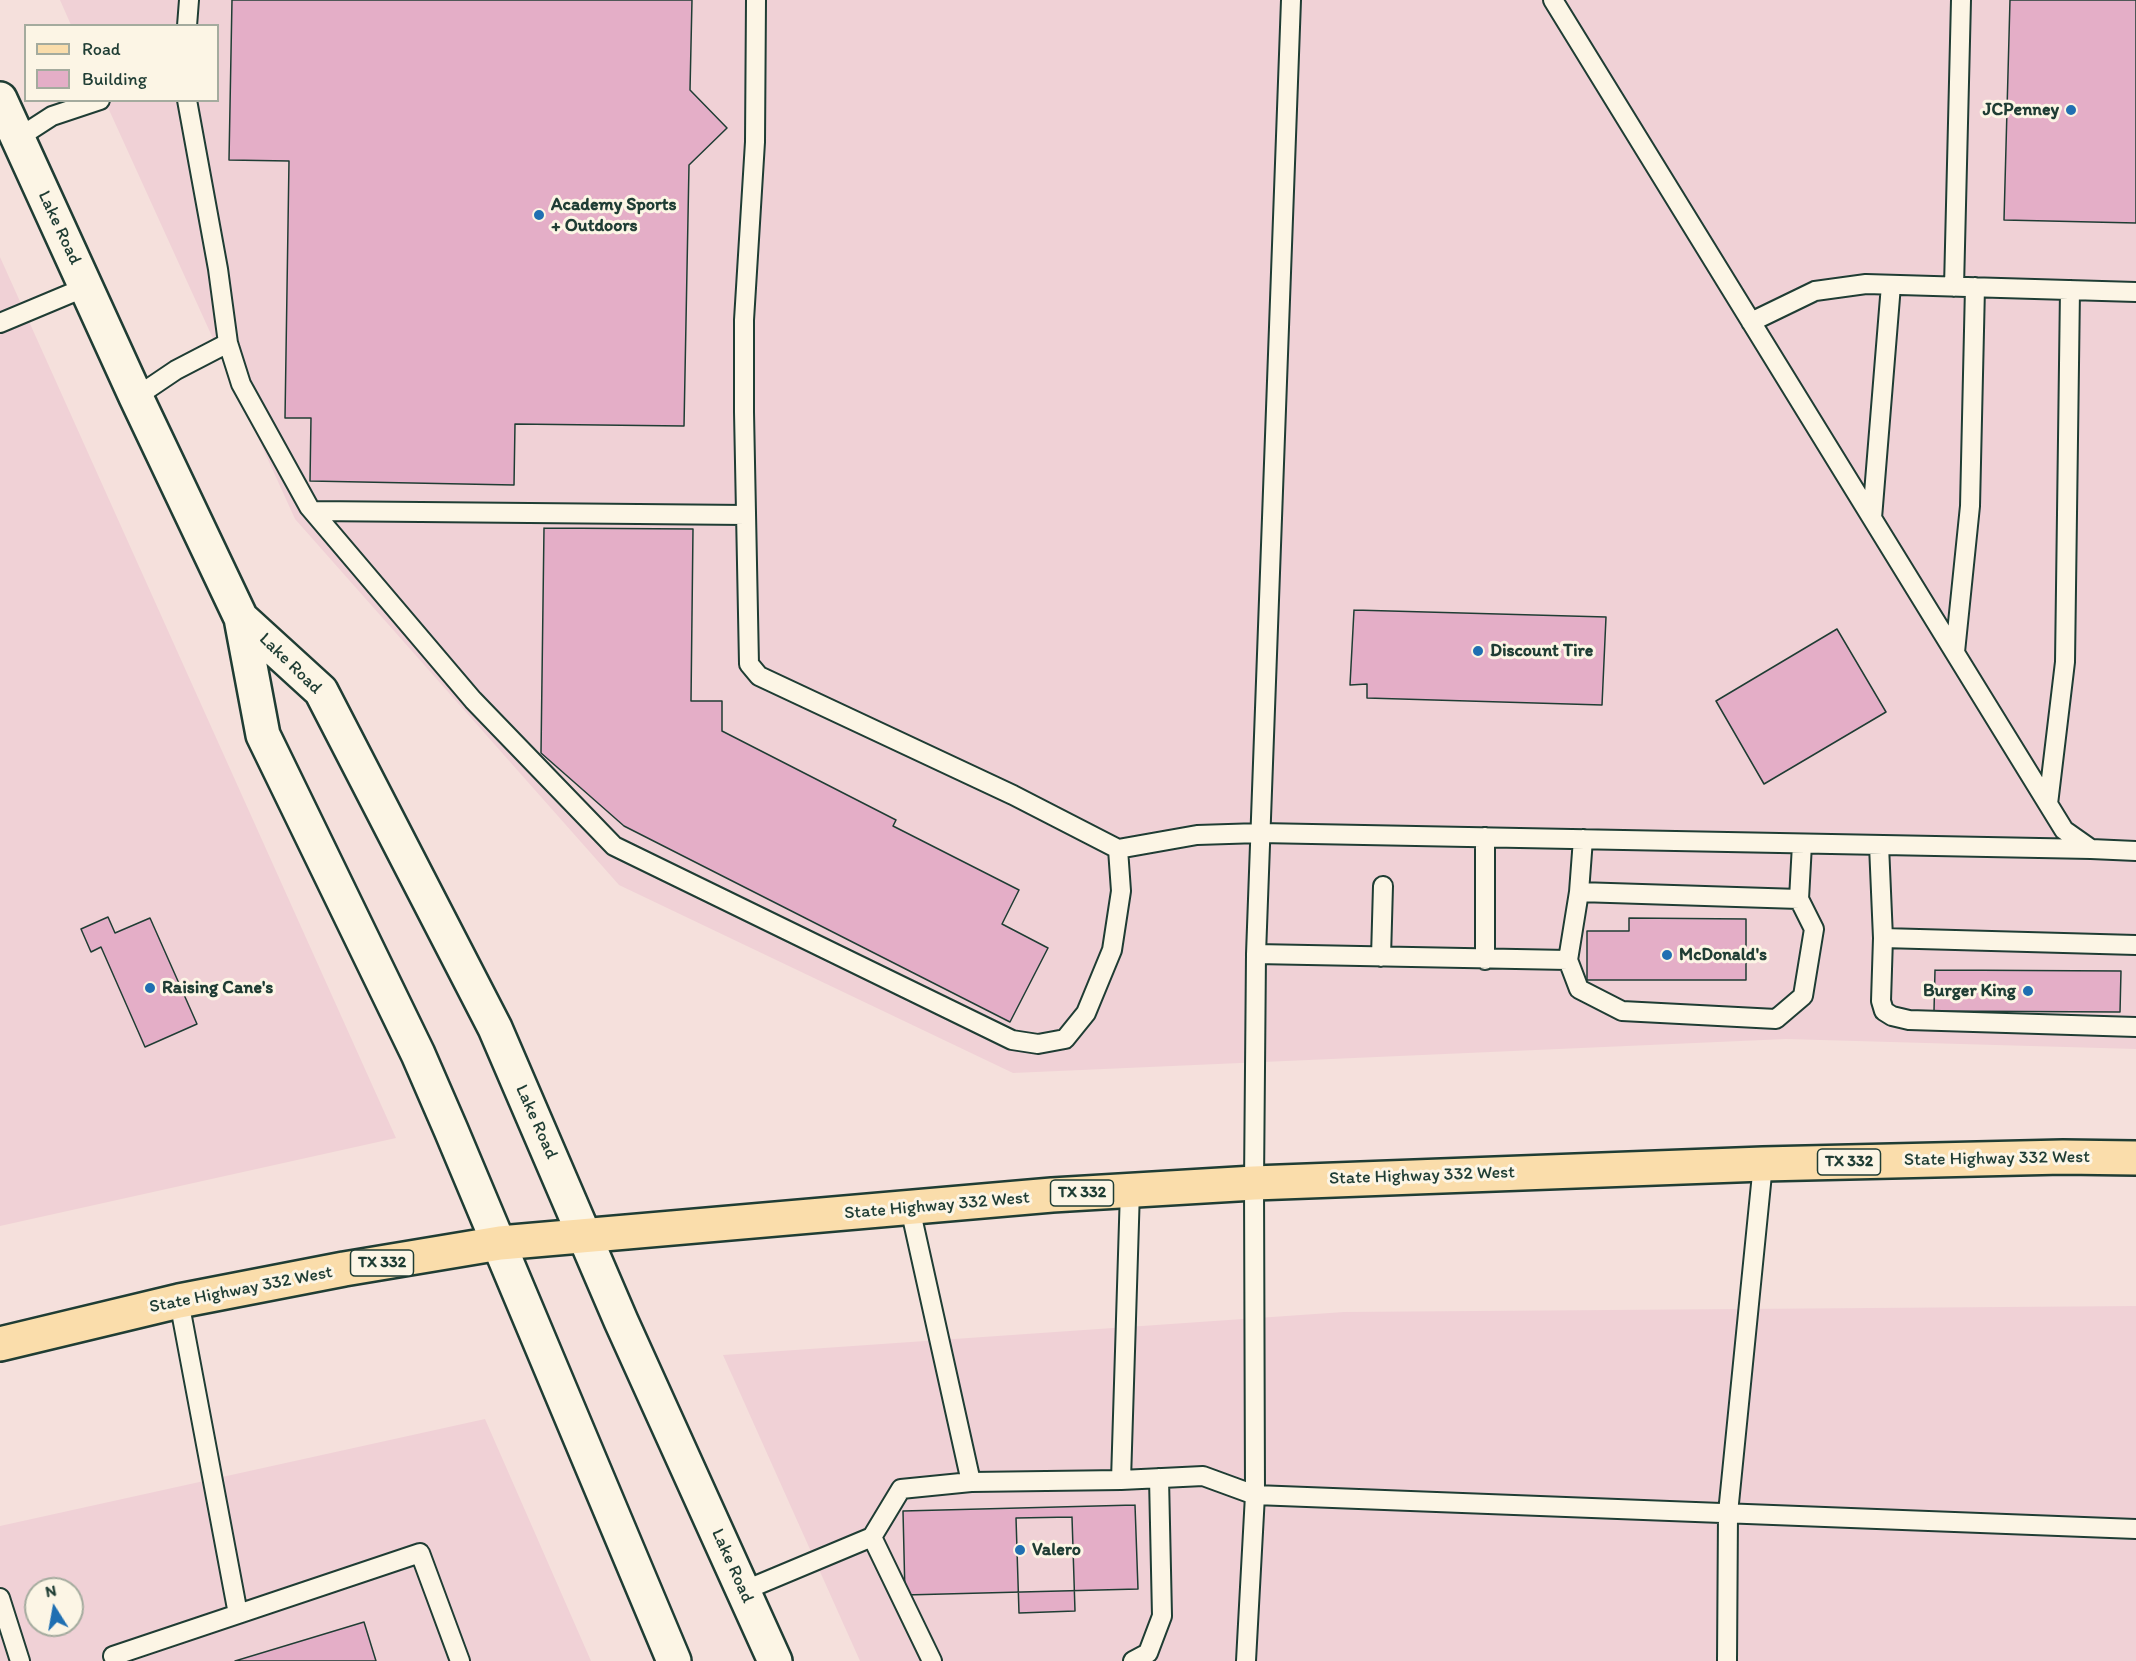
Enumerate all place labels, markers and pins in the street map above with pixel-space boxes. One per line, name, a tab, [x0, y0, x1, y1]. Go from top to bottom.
place label: JCPenney	[1983, 99, 2059, 121]
marker: JCPenney	[2064, 103, 2078, 117]
place label: Academy Sports + Outdoors	[551, 194, 677, 236]
marker: Academy Sports + Outdoors	[532, 208, 546, 222]
place label: Discount Tire	[1490, 640, 1593, 662]
marker: Discount Tire	[1471, 644, 1485, 658]
place label: McDonald's	[1679, 944, 1767, 966]
marker: McDonald's	[1660, 948, 1674, 962]
place label: Raising Cane's	[162, 977, 273, 999]
place label: Burger King	[1923, 980, 2016, 1002]
marker: Raising Cane's	[143, 981, 157, 995]
marker: Burger King	[2021, 984, 2035, 998]
place label: Valero	[1032, 1539, 1081, 1561]
marker: Valero	[1013, 1543, 1027, 1557]

